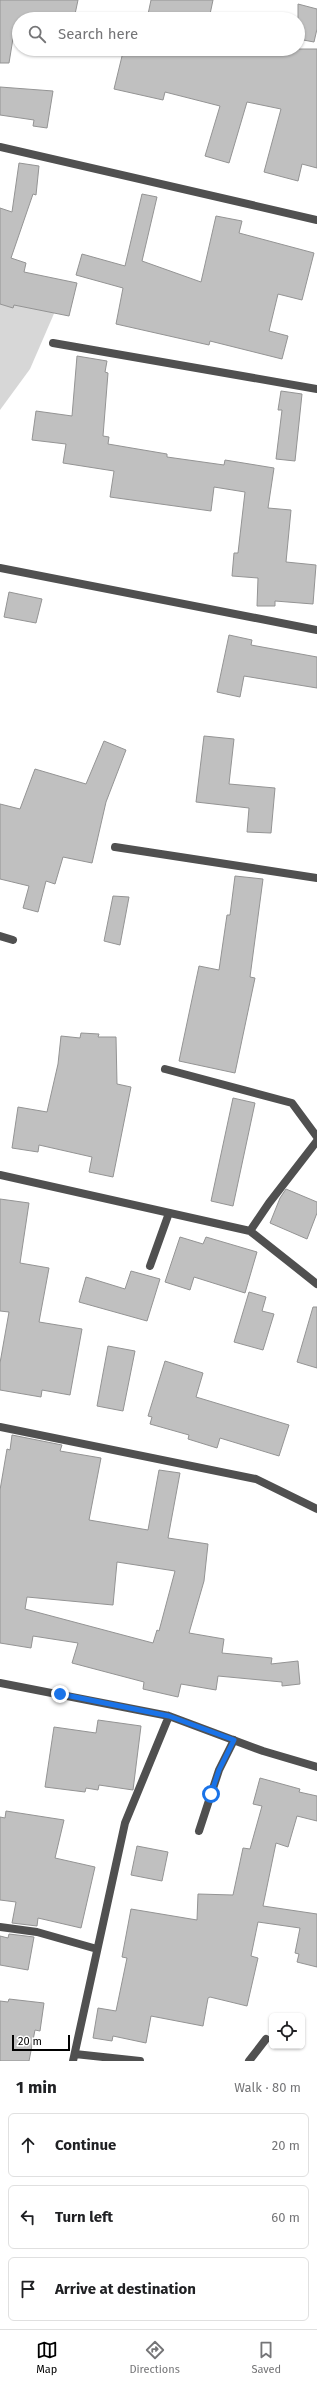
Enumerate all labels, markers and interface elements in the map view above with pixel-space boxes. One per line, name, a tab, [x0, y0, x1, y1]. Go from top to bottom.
search box	[12, 12, 305, 56]
icon: search	[26, 23, 48, 45]
text: Search here	[58, 25, 138, 43]
route end	[51, 1685, 69, 1703]
route start	[202, 1785, 220, 1803]
map controls	[269, 2013, 305, 2049]
button: locate	[269, 2013, 305, 2049]
scale bar	[12, 2033, 70, 2052]
text: 20 m	[18, 2035, 42, 2048]
text: 1 min	[16, 2077, 57, 2098]
text: Walk · 80 m	[234, 2080, 301, 2095]
icon: ahead	[17, 2134, 39, 2156]
text: Continue	[55, 2136, 116, 2154]
text: 20 m	[272, 2138, 300, 2153]
icon: left	[17, 2206, 39, 2228]
text: Turn left	[55, 2208, 113, 2226]
text: 60 m	[271, 2210, 300, 2225]
icon: arrive	[17, 2278, 39, 2300]
text: Arrive at destination	[55, 2280, 196, 2298]
tab: Map	[36, 2339, 58, 2376]
tab: Directions	[129, 2339, 180, 2376]
tab: Saved	[251, 2339, 281, 2376]

